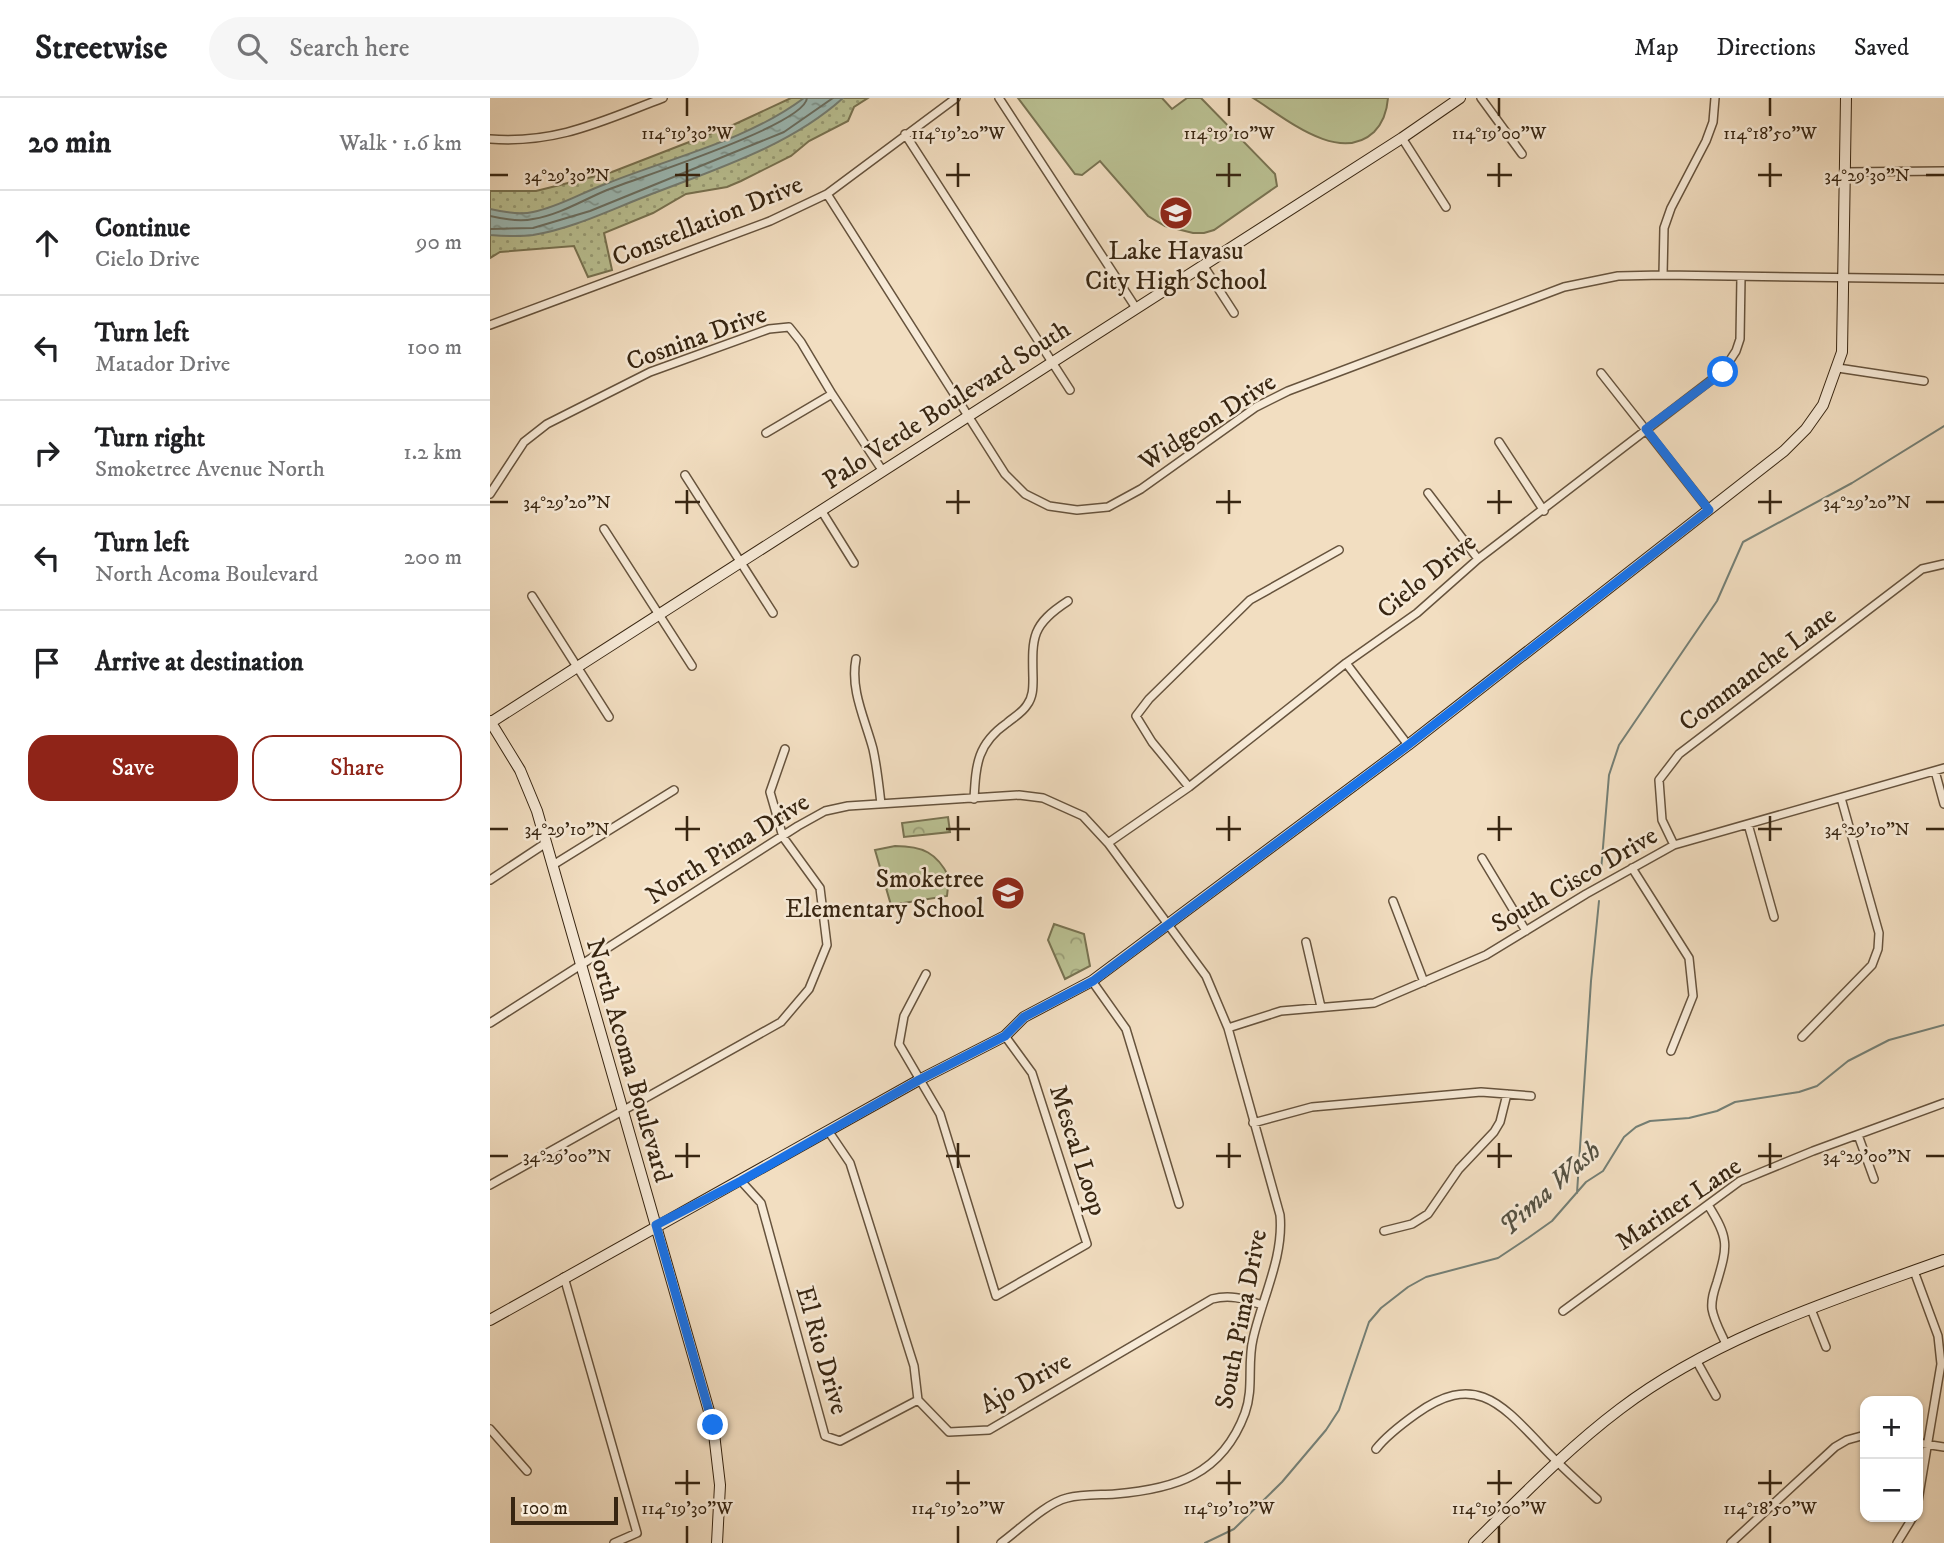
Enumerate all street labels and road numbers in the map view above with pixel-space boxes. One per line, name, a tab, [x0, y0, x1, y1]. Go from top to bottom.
street label: Constellation Drive	[607, 168, 808, 275]
street label: Cosnina Drive	[622, 298, 771, 379]
street label: Palo Verde Boulevard South	[817, 313, 1077, 498]
street label: Widgeon Drive	[1132, 366, 1282, 479]
street label: Cielo Drive	[1371, 526, 1483, 626]
street label: Commanche Lane	[1673, 599, 1843, 739]
street label: North Pima Drive	[640, 786, 816, 913]
street label: South Cisco Drive	[1486, 819, 1664, 941]
street label: North Acoma Boulevard	[578, 935, 679, 1186]
street label: Mescal Loop	[1041, 1081, 1114, 1220]
street label: Mariner Lane	[1610, 1150, 1748, 1258]
street label: South Pima Drive	[1208, 1227, 1275, 1412]
street label: El Rio Drive	[788, 1282, 856, 1418]
street label: Ajo Drive	[974, 1345, 1077, 1422]

